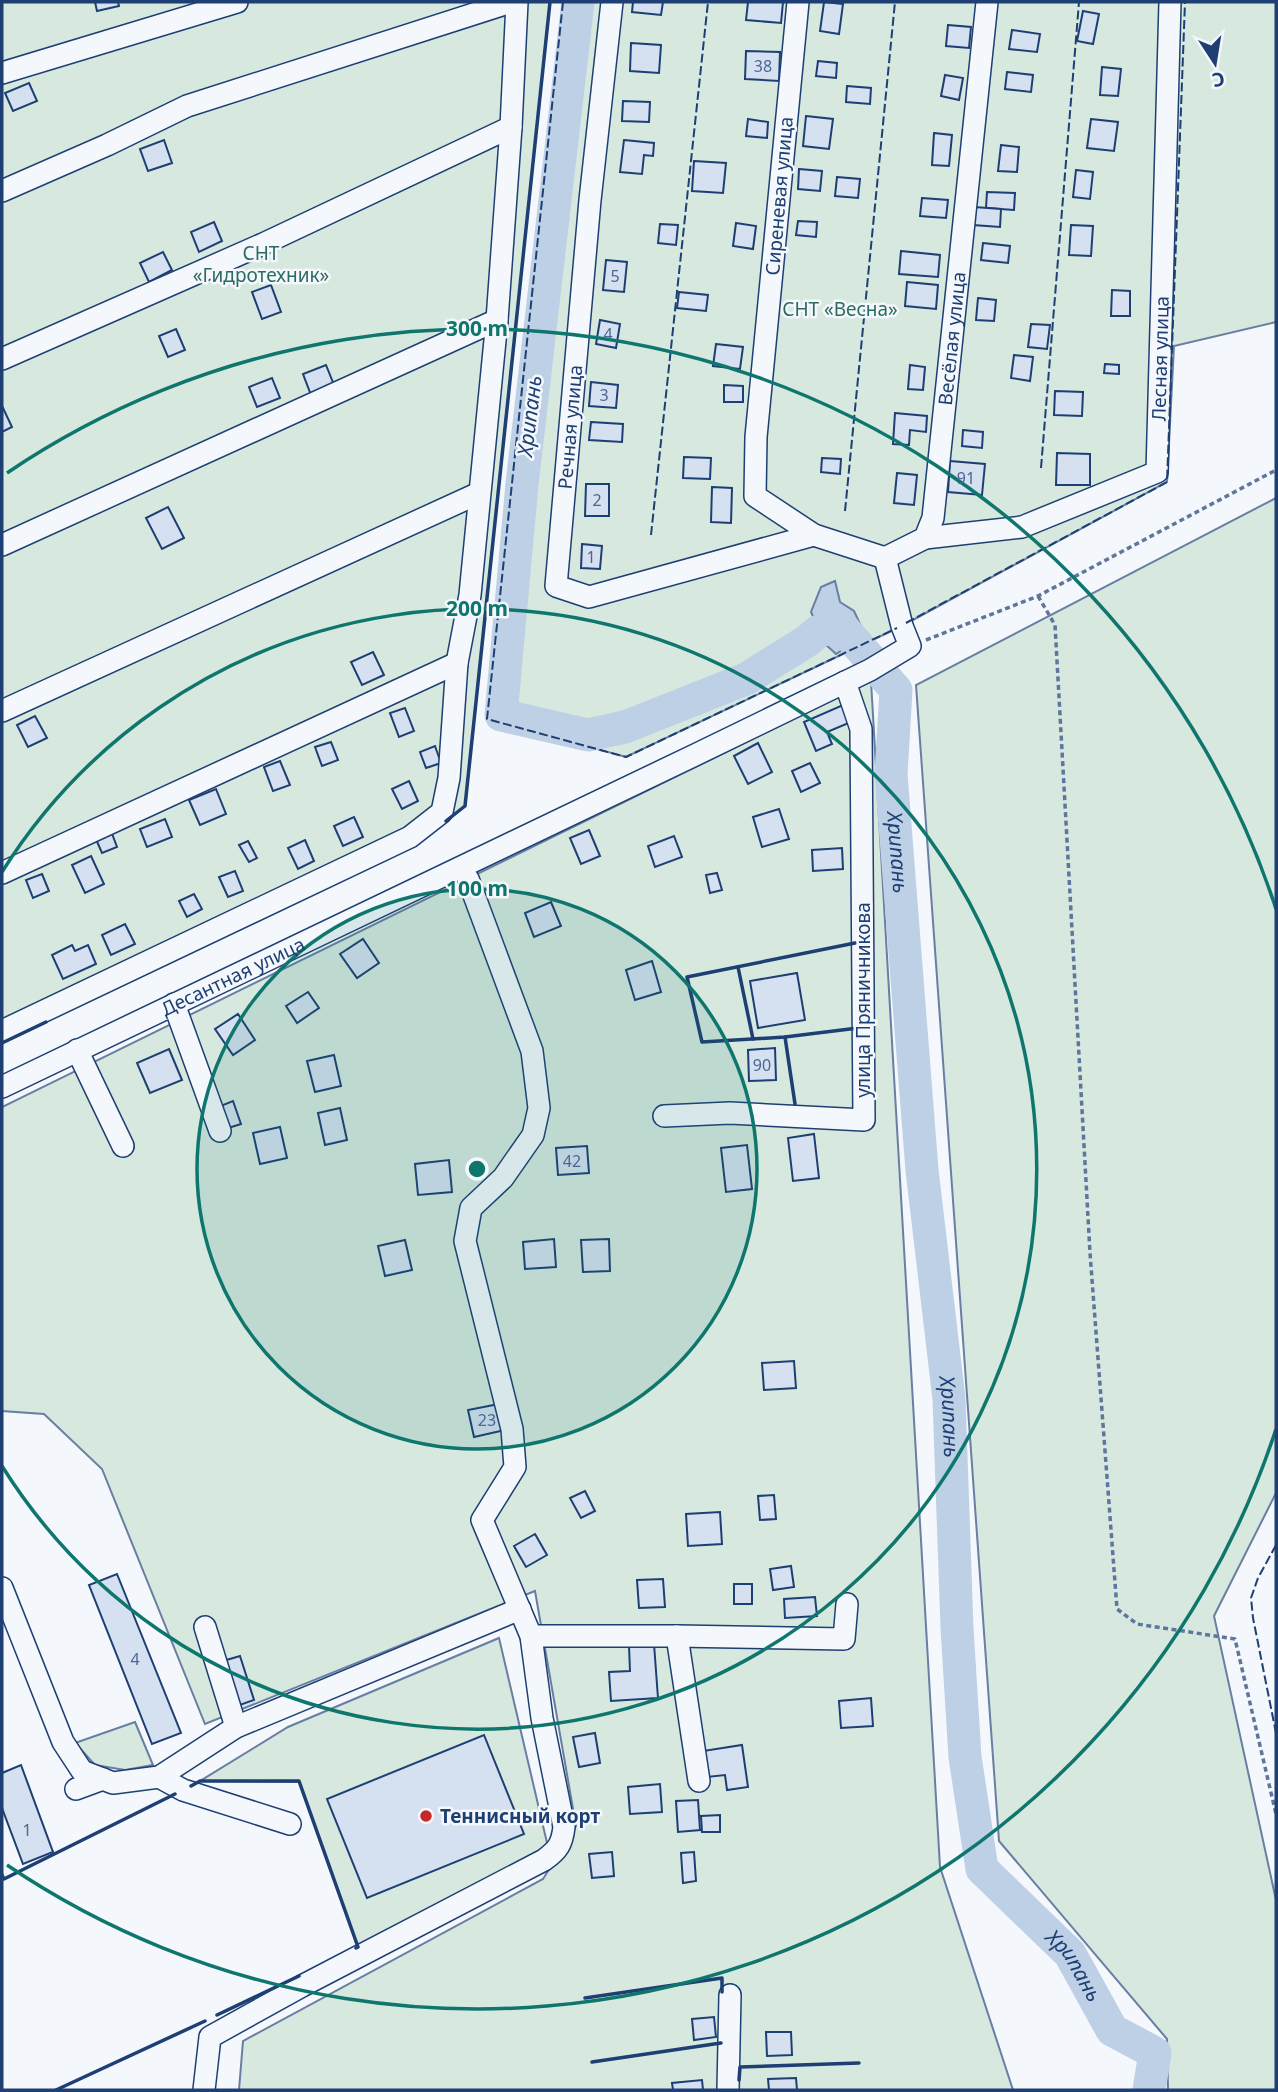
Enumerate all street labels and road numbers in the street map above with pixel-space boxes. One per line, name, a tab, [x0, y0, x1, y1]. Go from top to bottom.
street label: Сиреневая улица	[759, 116, 799, 276]
street label: Весёлая улица	[932, 270, 972, 407]
street label: Лесная улица	[1145, 295, 1175, 421]
street label: Речная улица	[552, 364, 588, 490]
street label: улица Пряничникова	[850, 902, 876, 1098]
street label: Десантная улица	[157, 931, 309, 1022]

